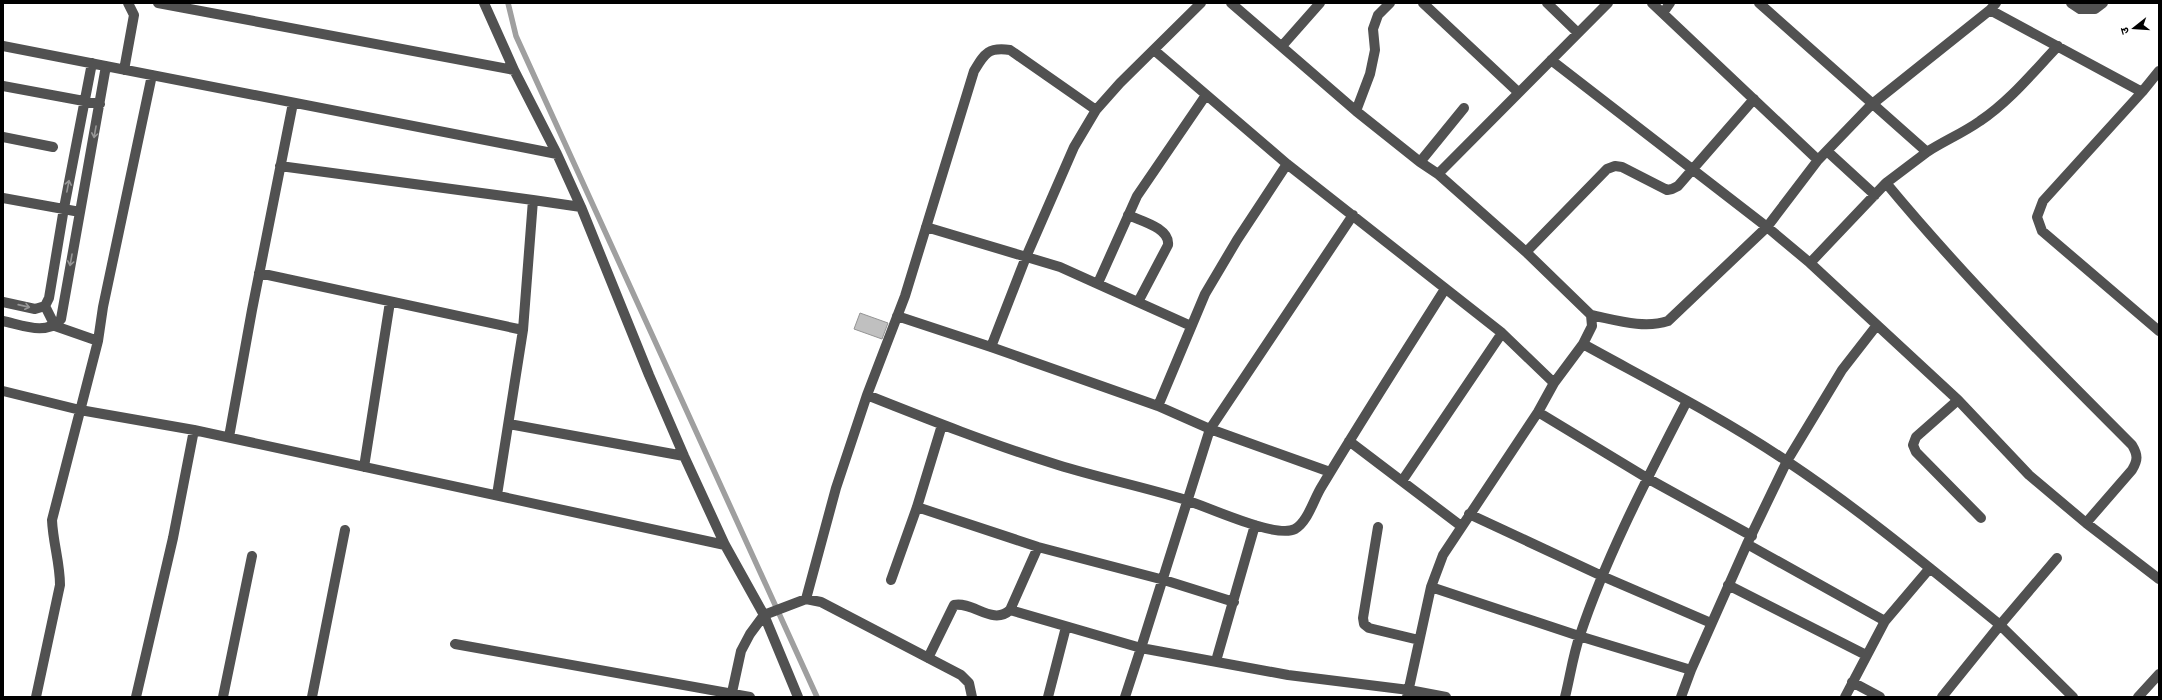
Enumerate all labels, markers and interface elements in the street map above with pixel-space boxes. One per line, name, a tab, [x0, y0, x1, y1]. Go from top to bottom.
north arrow	[2114, 8, 2154, 48]
text: उ	[2118, 25, 2132, 36]
one-way arrow	[90, 125, 98, 138]
one-way arrow	[65, 180, 73, 193]
one-way arrow	[67, 253, 75, 266]
one-way arrow	[17, 303, 30, 311]

